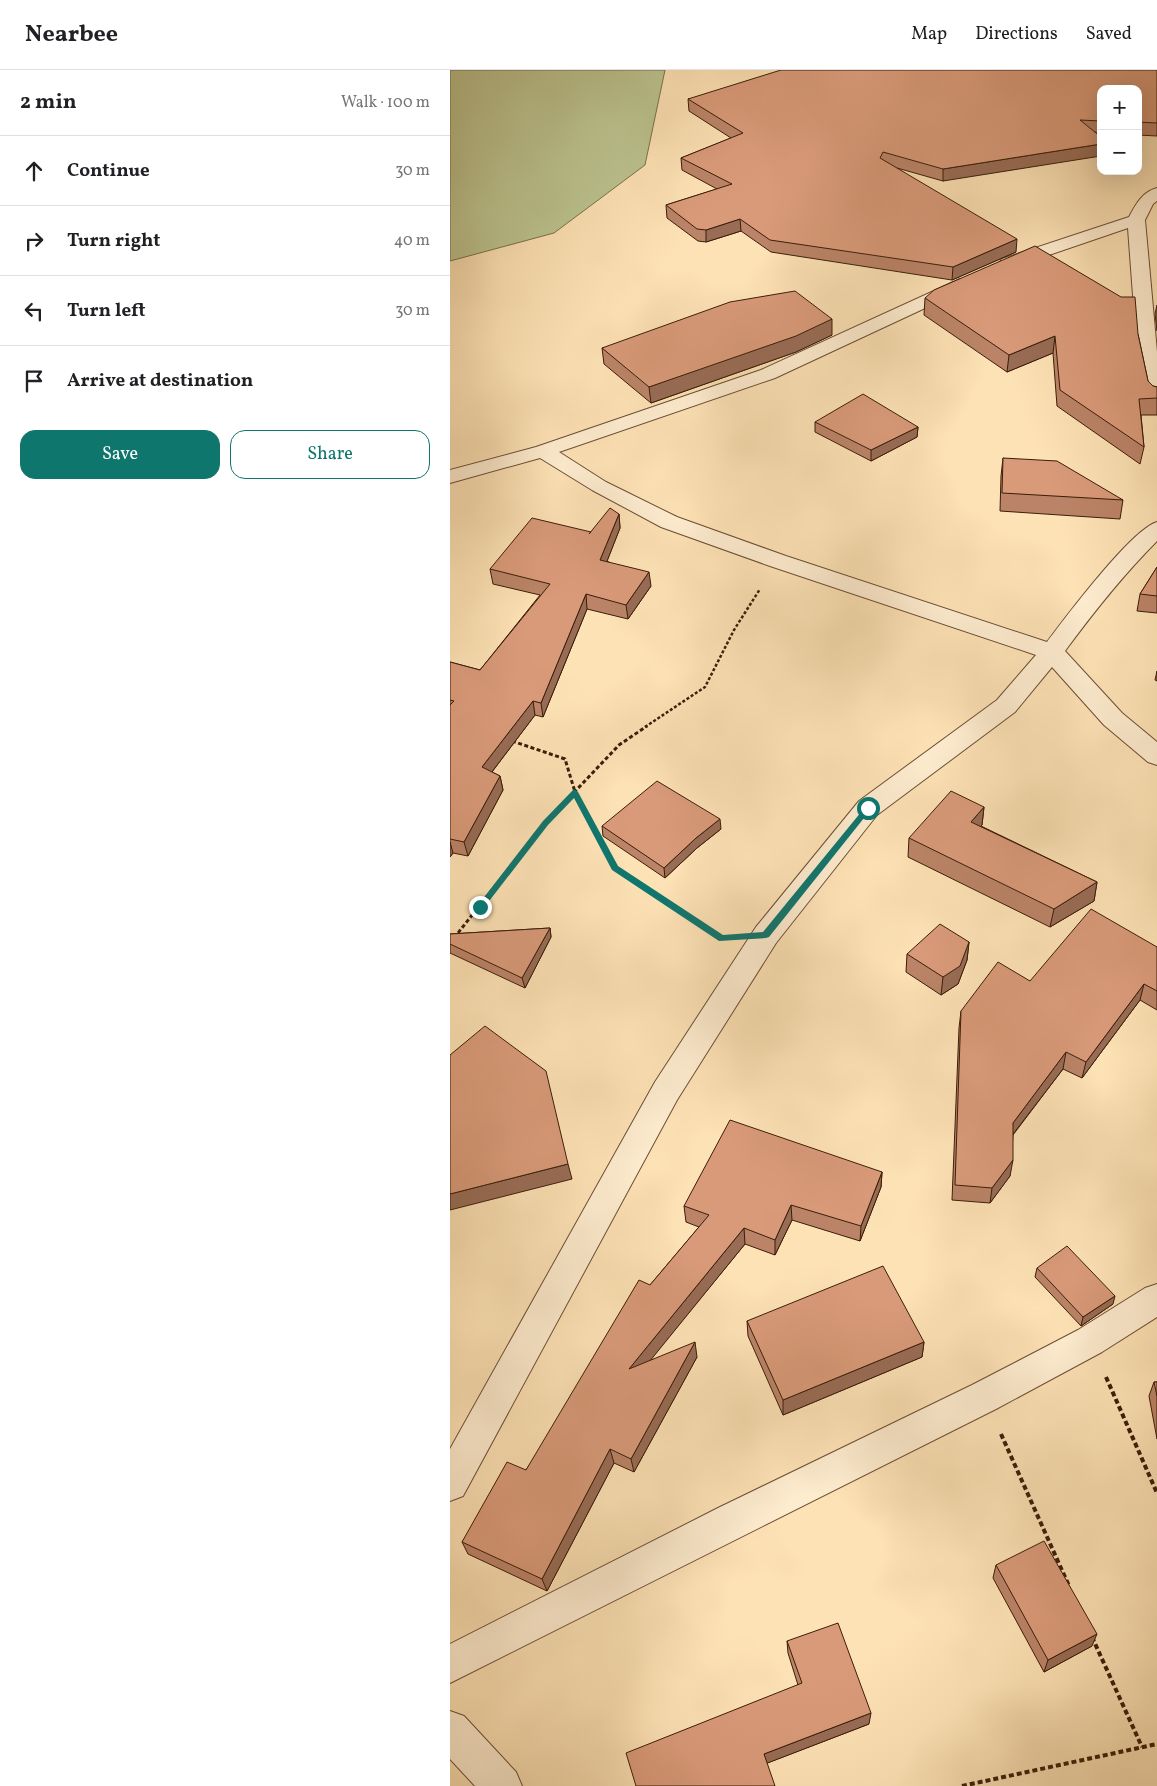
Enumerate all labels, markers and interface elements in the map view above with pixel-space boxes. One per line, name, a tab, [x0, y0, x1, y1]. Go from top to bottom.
text: Nearbee	[25, 18, 118, 52]
text: Map	[911, 22, 947, 47]
text: Directions	[975, 22, 1058, 47]
text: Saved	[1086, 22, 1132, 47]
map controls	[1097, 85, 1142, 175]
button: +	[1097, 85, 1142, 130]
text: 2 min	[20, 88, 77, 117]
text: Walk · 100 m	[341, 92, 430, 114]
button: −	[1097, 130, 1142, 175]
icon: ahead	[20, 157, 48, 185]
text: Continue	[67, 158, 150, 184]
text: 30 m	[395, 160, 430, 182]
icon: right	[20, 227, 48, 255]
text: Turn right	[67, 228, 160, 254]
text: 40 m	[394, 230, 430, 252]
icon: left	[20, 297, 48, 325]
text: Turn left	[67, 298, 146, 324]
text: 30 m	[395, 300, 430, 322]
icon: arrive	[20, 367, 48, 395]
text: Arrive at destination	[67, 368, 253, 394]
button: Save	[20, 430, 220, 479]
button: Share	[230, 430, 430, 479]
route start	[857, 797, 880, 820]
route end	[469, 896, 492, 919]

